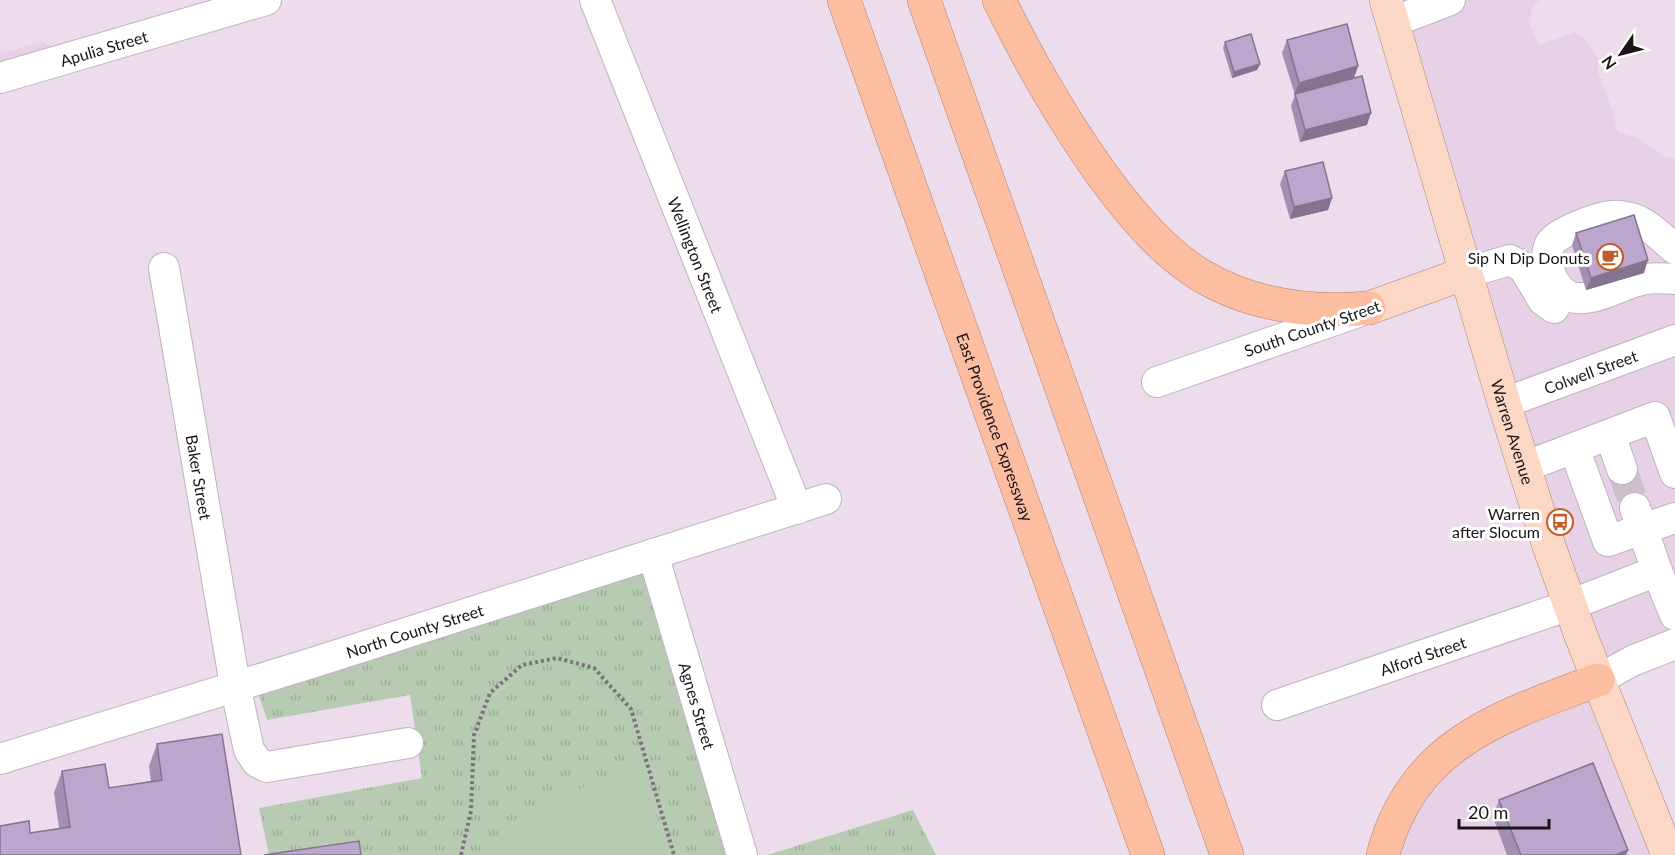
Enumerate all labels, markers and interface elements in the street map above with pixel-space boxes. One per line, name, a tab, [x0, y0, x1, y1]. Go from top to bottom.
north arrow	[1591, 24, 1651, 84]
street label: Apulia Street	[58, 26, 150, 69]
text: N	[1597, 52, 1620, 73]
street label: Wellington Street	[665, 194, 728, 315]
cafe icon: Sip N Dip Donuts	[1595, 242, 1625, 272]
place label: Sip N Dip Donuts	[1468, 248, 1590, 267]
street label: South County Street	[1242, 296, 1383, 360]
street label: East Providence Expressway	[954, 330, 1038, 524]
street label: Colwell Street	[1541, 345, 1640, 397]
street label: Warren Avenue	[1488, 377, 1538, 486]
street label: Baker Street	[183, 433, 216, 521]
place label: Warren after Slocum	[1452, 504, 1540, 541]
bus stop icon: Warren after Slocum	[1545, 507, 1575, 537]
street label: North County Street	[344, 599, 486, 661]
street label: Alford Street	[1377, 632, 1469, 679]
street label: Agnes Street	[676, 660, 720, 752]
scale bar	[1459, 792, 1549, 830]
text: 20 m	[1468, 801, 1508, 823]

